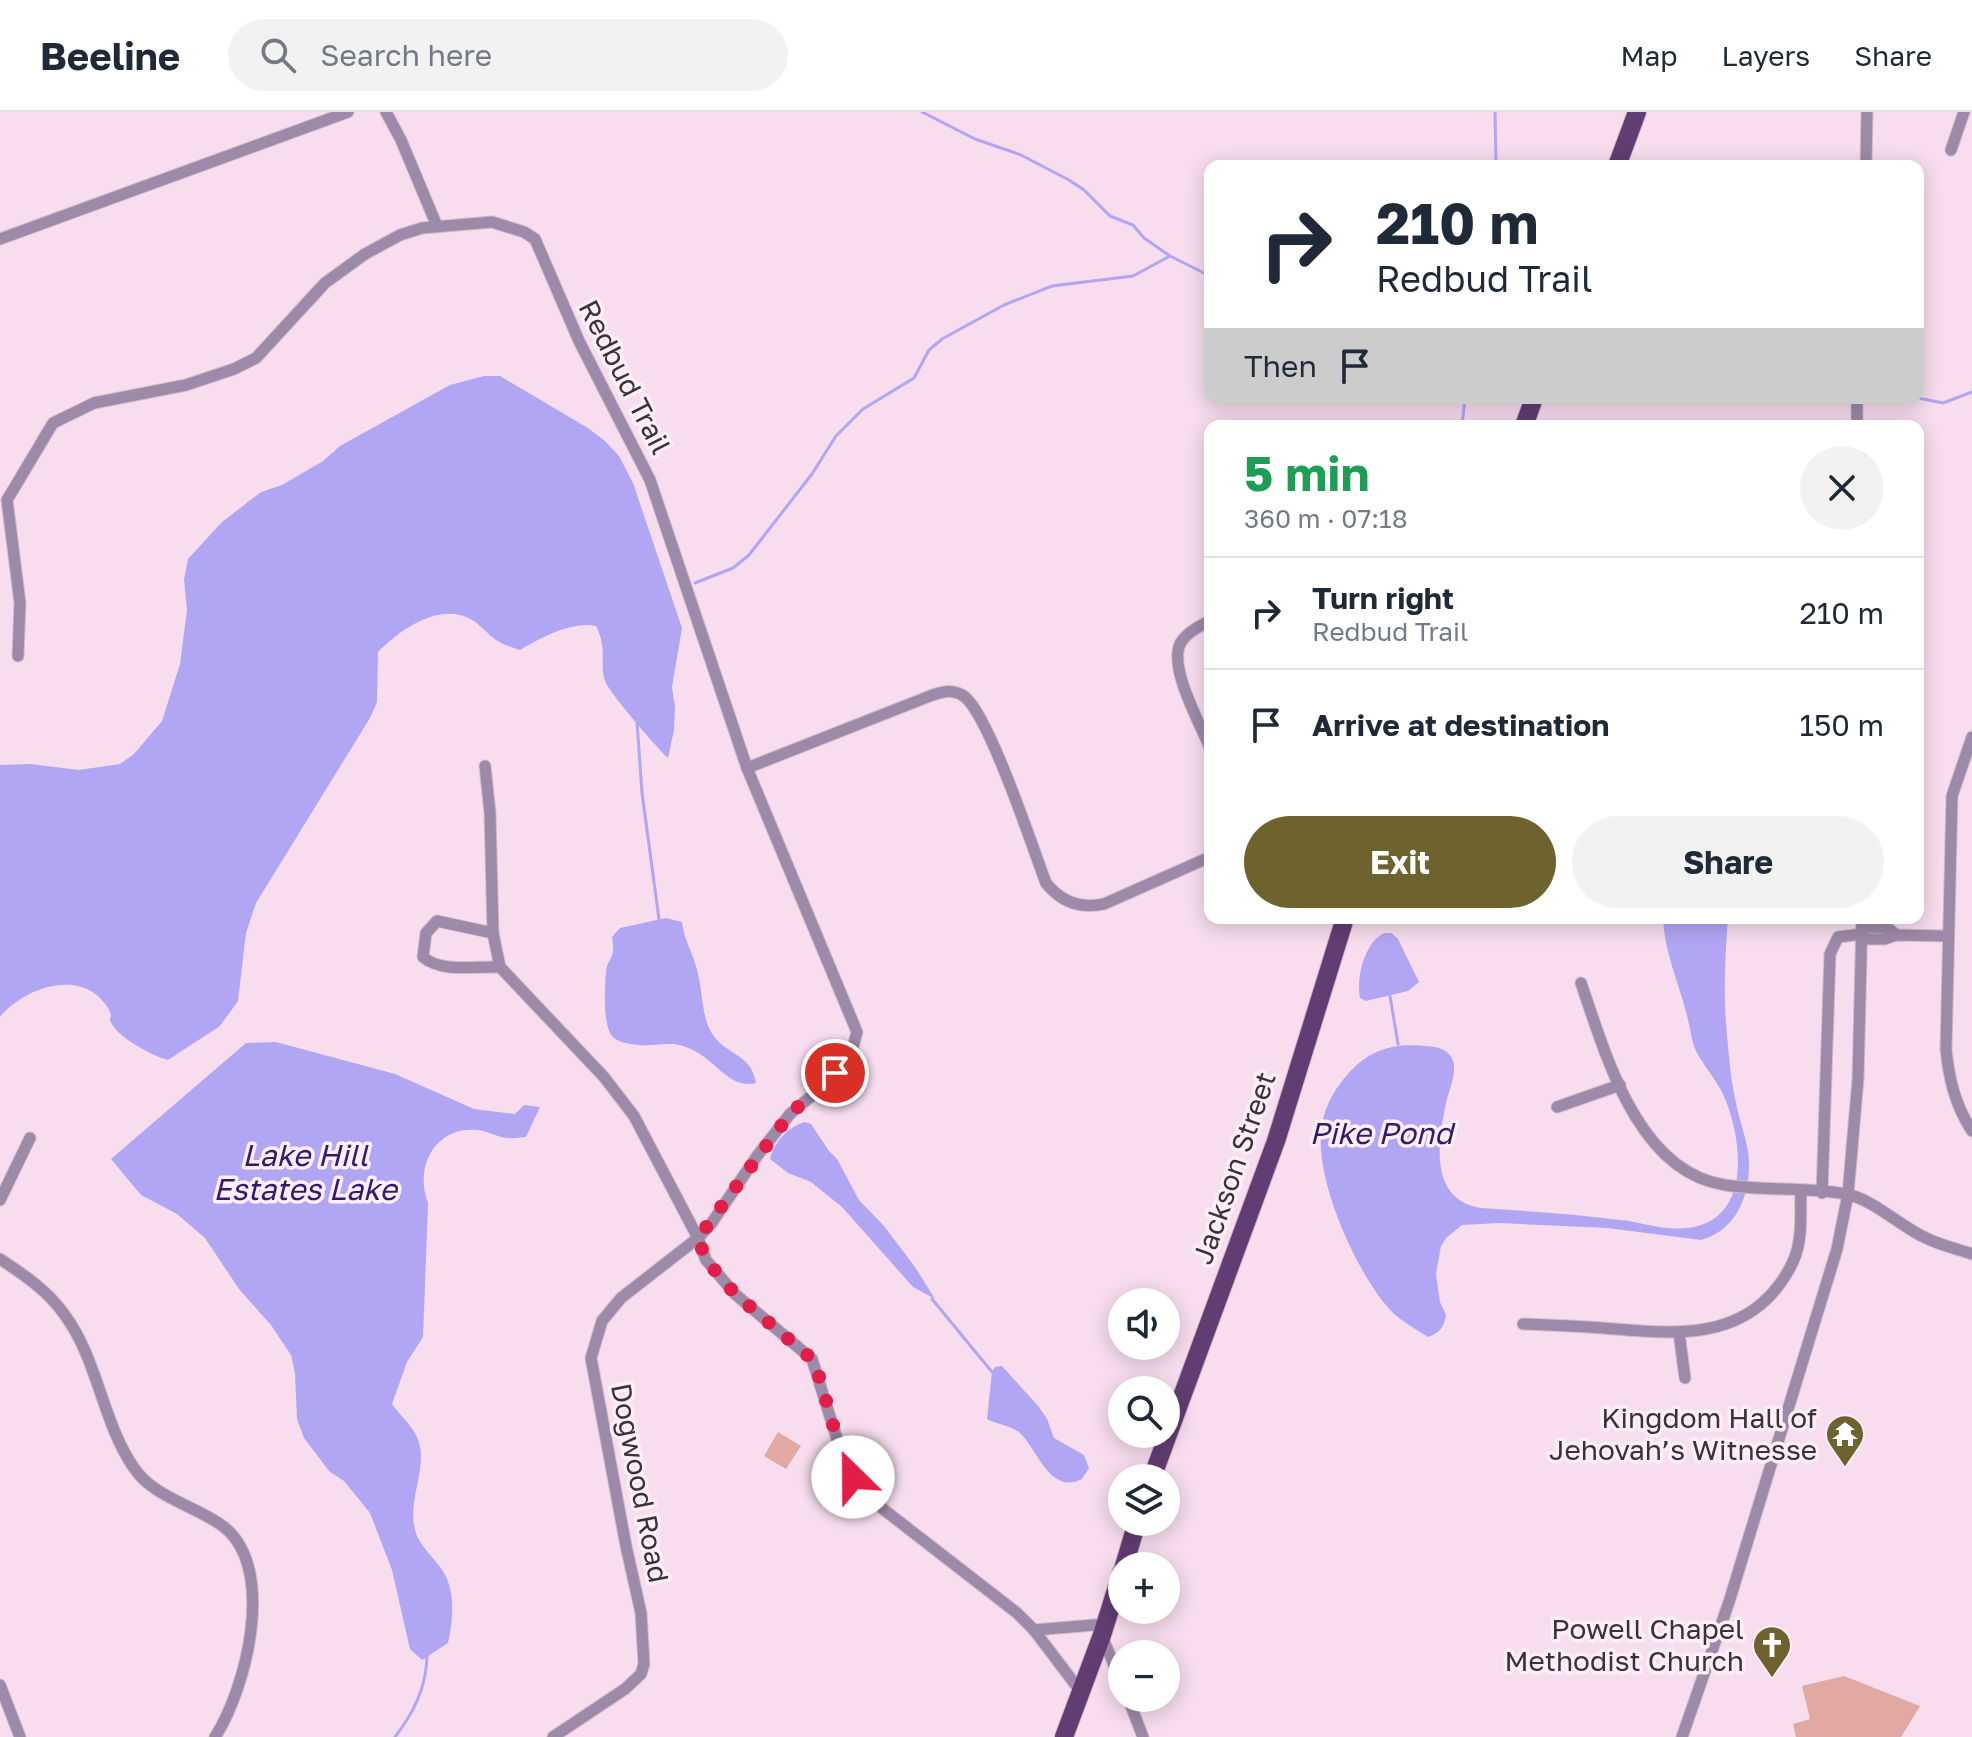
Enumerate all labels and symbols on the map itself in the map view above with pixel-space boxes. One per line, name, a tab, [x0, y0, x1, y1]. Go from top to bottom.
street label: Redbud Trail	[573, 294, 678, 459]
pin	[801, 1039, 869, 1107]
street label: Jackson Street	[1185, 1067, 1282, 1268]
water label: Pike Pond	[1309, 1115, 1456, 1151]
water label: Lake Hill Estates Lake	[213, 1137, 399, 1207]
street label: Dogwood Road	[605, 1380, 676, 1585]
place label: Kingdom Hall of Jehovah’s Witnesse	[1549, 1401, 1817, 1466]
temple icon: Kingdom Hall of Jehovah’s Witnesse	[1824, 1413, 1866, 1468]
position arrow	[811, 1435, 895, 1519]
place label: Powell Chapel Methodist Church	[1504, 1612, 1744, 1677]
church icon: Powell Chapel Methodist Church	[1751, 1624, 1793, 1679]

